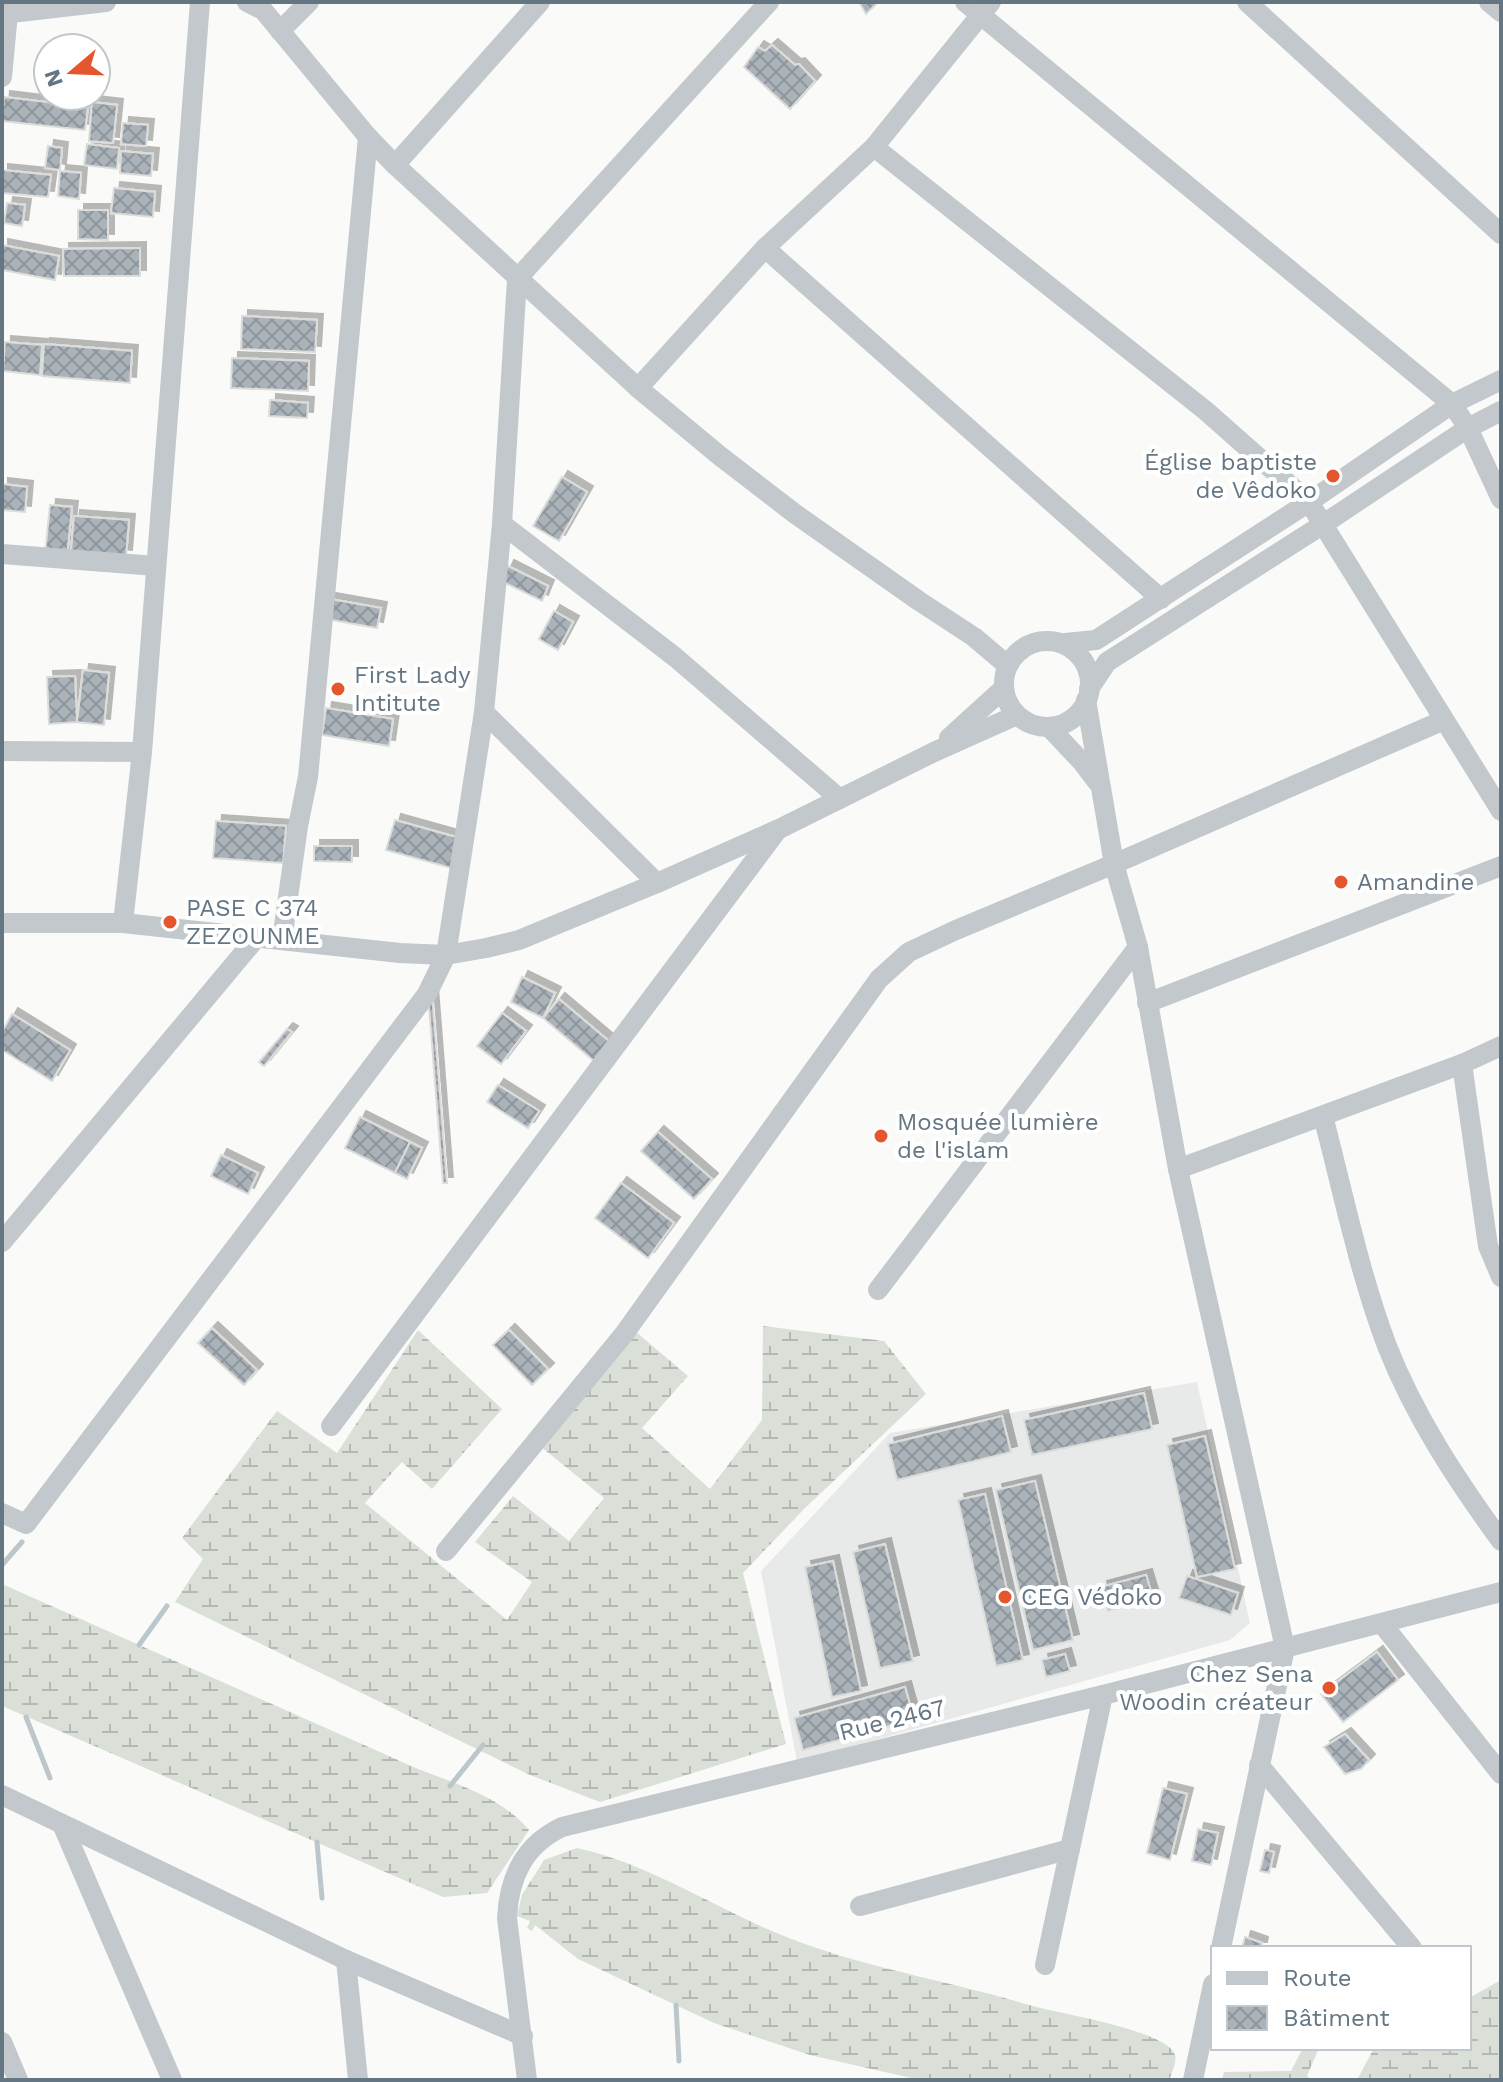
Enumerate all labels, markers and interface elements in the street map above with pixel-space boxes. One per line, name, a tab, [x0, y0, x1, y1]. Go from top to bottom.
north arrow	[32, 32, 112, 112]
text: N	[39, 67, 68, 90]
place label: Église baptiste de Vêdoko	[1144, 448, 1317, 504]
marker: Église baptiste de Vêdoko	[1324, 467, 1342, 485]
place label: First Lady Intitute	[354, 661, 471, 717]
marker: First Lady Intitute	[329, 680, 347, 698]
place label: Amandine	[1357, 868, 1474, 896]
marker: Amandine	[1332, 873, 1350, 891]
place label: PASE C 374 ZEZOUNME	[186, 894, 320, 950]
marker: PASE C 374 ZEZOUNME	[161, 913, 179, 931]
place label: Mosquée lumière de l'islam	[897, 1108, 1099, 1164]
marker: Mosquée lumière de l'islam	[872, 1127, 890, 1145]
place label: CEG Védoko	[1021, 1583, 1162, 1611]
marker: CEG Védoko	[996, 1588, 1014, 1606]
place label: Chez Sena Woodin créateur	[1119, 1660, 1313, 1716]
marker: Chez Sena Woodin créateur	[1320, 1679, 1338, 1697]
street label: Rue 2467	[836, 1693, 948, 1747]
legend	[1211, 1946, 1471, 2050]
text: Route	[1283, 1964, 1352, 1992]
text: Bâtiment	[1283, 2004, 1390, 2032]

